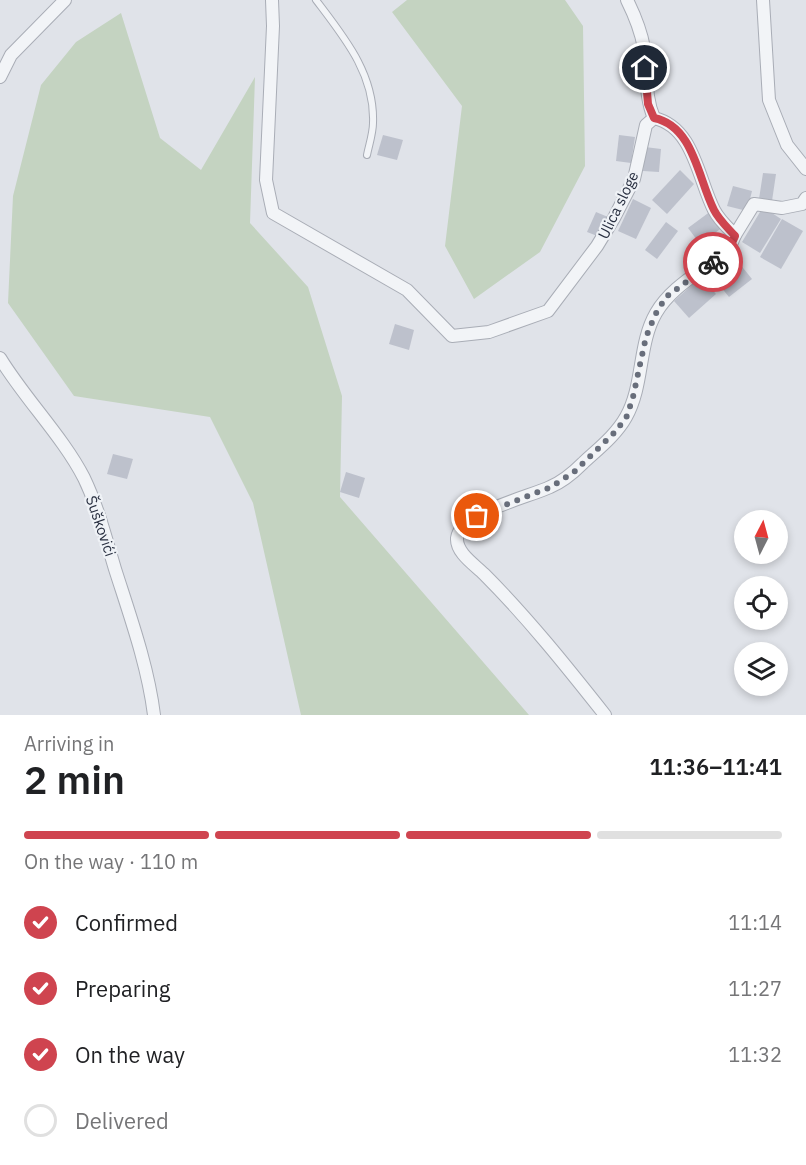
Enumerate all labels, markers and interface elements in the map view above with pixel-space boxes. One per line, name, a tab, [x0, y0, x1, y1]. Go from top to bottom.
pin	[619, 42, 670, 93]
icon: home	[628, 51, 661, 84]
street label: Ulica sloge	[593, 168, 643, 242]
courier	[683, 232, 743, 292]
icon: bike	[697, 246, 730, 279]
pin	[451, 490, 502, 541]
street label: Šuškovići	[82, 493, 120, 559]
icon: bag	[460, 499, 493, 532]
north arrow	[734, 510, 788, 564]
map controls	[734, 510, 788, 696]
button: locate	[734, 576, 788, 630]
button: layers	[734, 642, 788, 696]
text: Arriving in	[24, 730, 114, 757]
text: 11:36–11:41	[649, 752, 782, 781]
text: 2 min	[24, 754, 125, 805]
text: On the way · 110 m	[24, 848, 198, 875]
icon: check	[24, 906, 57, 939]
text: Confirmed	[75, 908, 178, 937]
text: 11:14	[728, 909, 782, 936]
icon: check	[24, 972, 57, 1005]
text: Preparing	[75, 974, 170, 1003]
text: 11:27	[728, 975, 782, 1002]
icon: check	[24, 1038, 57, 1071]
text: On the way	[75, 1040, 185, 1069]
text: 11:32	[728, 1041, 782, 1068]
text: Delivered	[75, 1106, 169, 1135]

